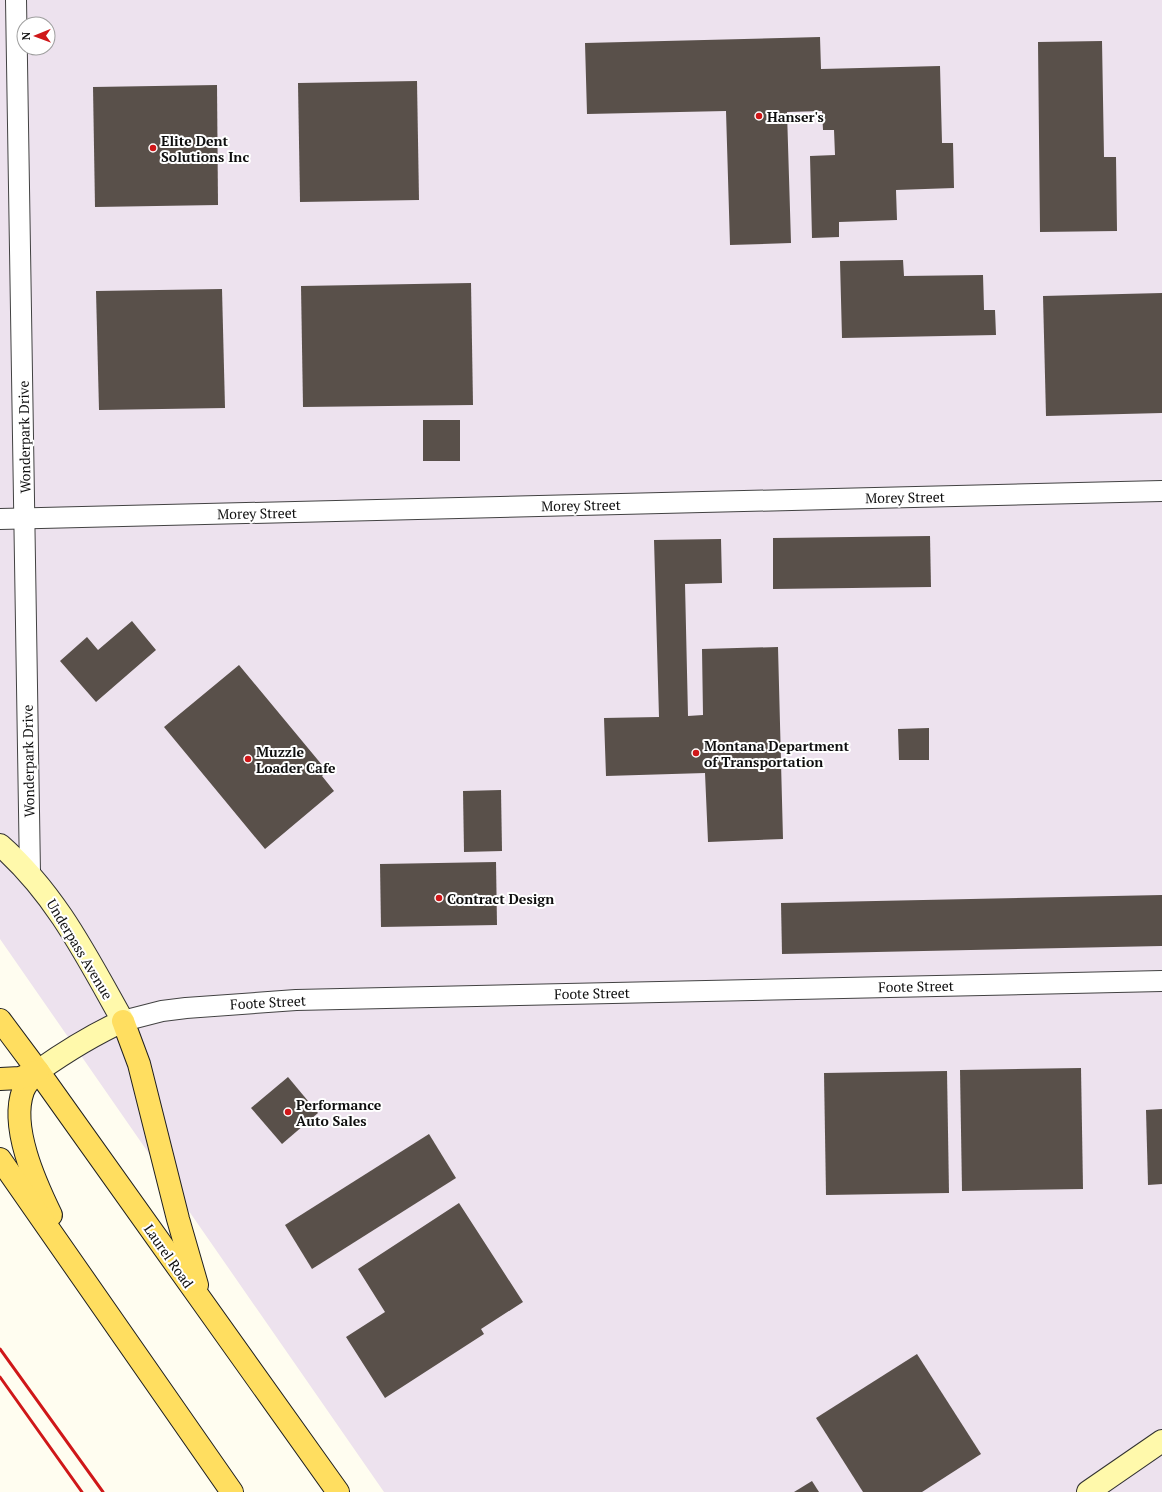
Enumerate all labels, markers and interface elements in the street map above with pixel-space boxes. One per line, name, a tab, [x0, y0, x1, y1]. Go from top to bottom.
north arrow	[16, 16, 56, 56]
text: N	[19, 31, 33, 40]
place label: Hanser's	[767, 107, 824, 126]
marker: Hanser's	[754, 111, 764, 121]
place label: Elite Dent Solutions Inc	[161, 131, 249, 166]
marker: Elite Dent Solutions Inc	[148, 143, 158, 153]
street label: Wonderpark Drive	[14, 380, 34, 494]
street label: Morey Street	[865, 487, 946, 507]
street label: Morey Street	[541, 495, 622, 515]
street label: Morey Street	[217, 503, 298, 523]
street label: Wonderpark Drive	[18, 704, 38, 818]
place label: Montana Department of Transportation	[704, 736, 850, 771]
place label: Muzzle Loader Cafe	[256, 742, 336, 777]
marker: Montana Department of Transportation	[691, 748, 701, 758]
marker: Muzzle Loader Cafe	[243, 754, 253, 764]
place label: Contract Design	[447, 889, 554, 908]
marker: Contract Design	[434, 893, 444, 903]
street label: Underpass Avenue	[42, 895, 118, 1003]
street label: Foote Street	[878, 976, 955, 996]
street label: Foote Street	[554, 983, 631, 1003]
street label: Foote Street	[230, 990, 307, 1013]
place label: Performance Auto Sales	[296, 1095, 382, 1130]
marker: Performance Auto Sales	[283, 1107, 293, 1117]
street label: Laurel Road	[140, 1220, 198, 1292]

